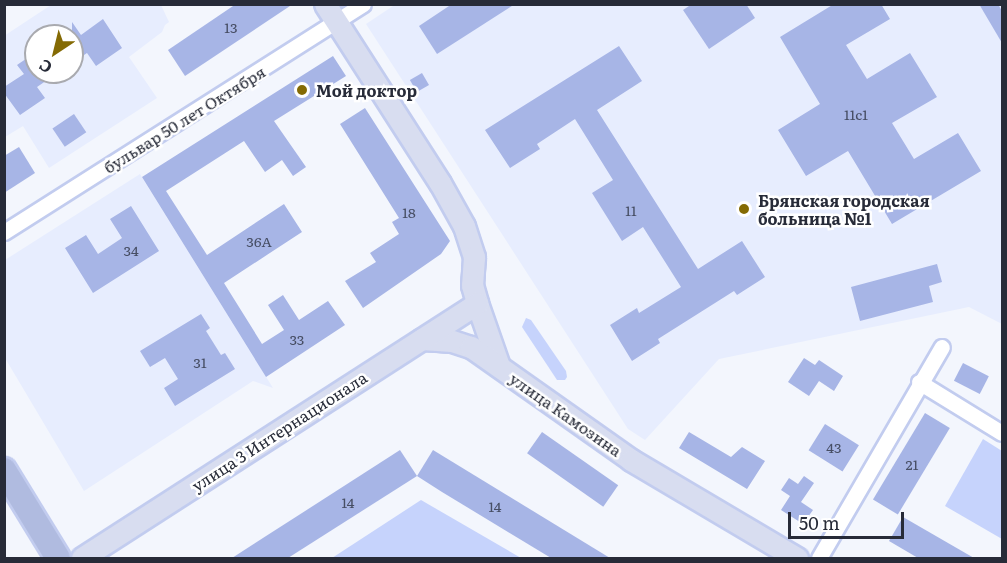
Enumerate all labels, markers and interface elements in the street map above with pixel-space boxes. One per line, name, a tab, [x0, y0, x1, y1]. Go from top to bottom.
house number: 13	[224, 19, 238, 35]
north arrow	[24, 24, 84, 84]
text: С	[33, 54, 56, 80]
street label: бульвар 50 лет Октября	[100, 61, 268, 177]
place label: Мой доктор	[316, 80, 417, 100]
marker: Мой доктор	[293, 81, 311, 99]
house number: 11с1	[844, 106, 868, 122]
place label: Брянская городская больница №1	[758, 190, 930, 228]
marker: Брянская городская больница №1	[735, 200, 753, 218]
house number: 11	[625, 202, 637, 218]
house number: 18	[402, 204, 416, 220]
house number: 36А	[246, 233, 272, 249]
house number: 34	[123, 242, 139, 258]
house number: 33	[290, 331, 304, 347]
house number: 31	[193, 354, 207, 370]
street label: улица 3 Интернационала	[188, 367, 370, 495]
street label: улица Камозина	[506, 368, 626, 460]
house number: 43	[826, 439, 842, 455]
house number: 21	[906, 456, 918, 472]
house number: 14	[342, 494, 354, 510]
house number: 14	[489, 498, 501, 514]
scale bar	[791, 500, 906, 538]
text: 50 m	[799, 509, 840, 536]

